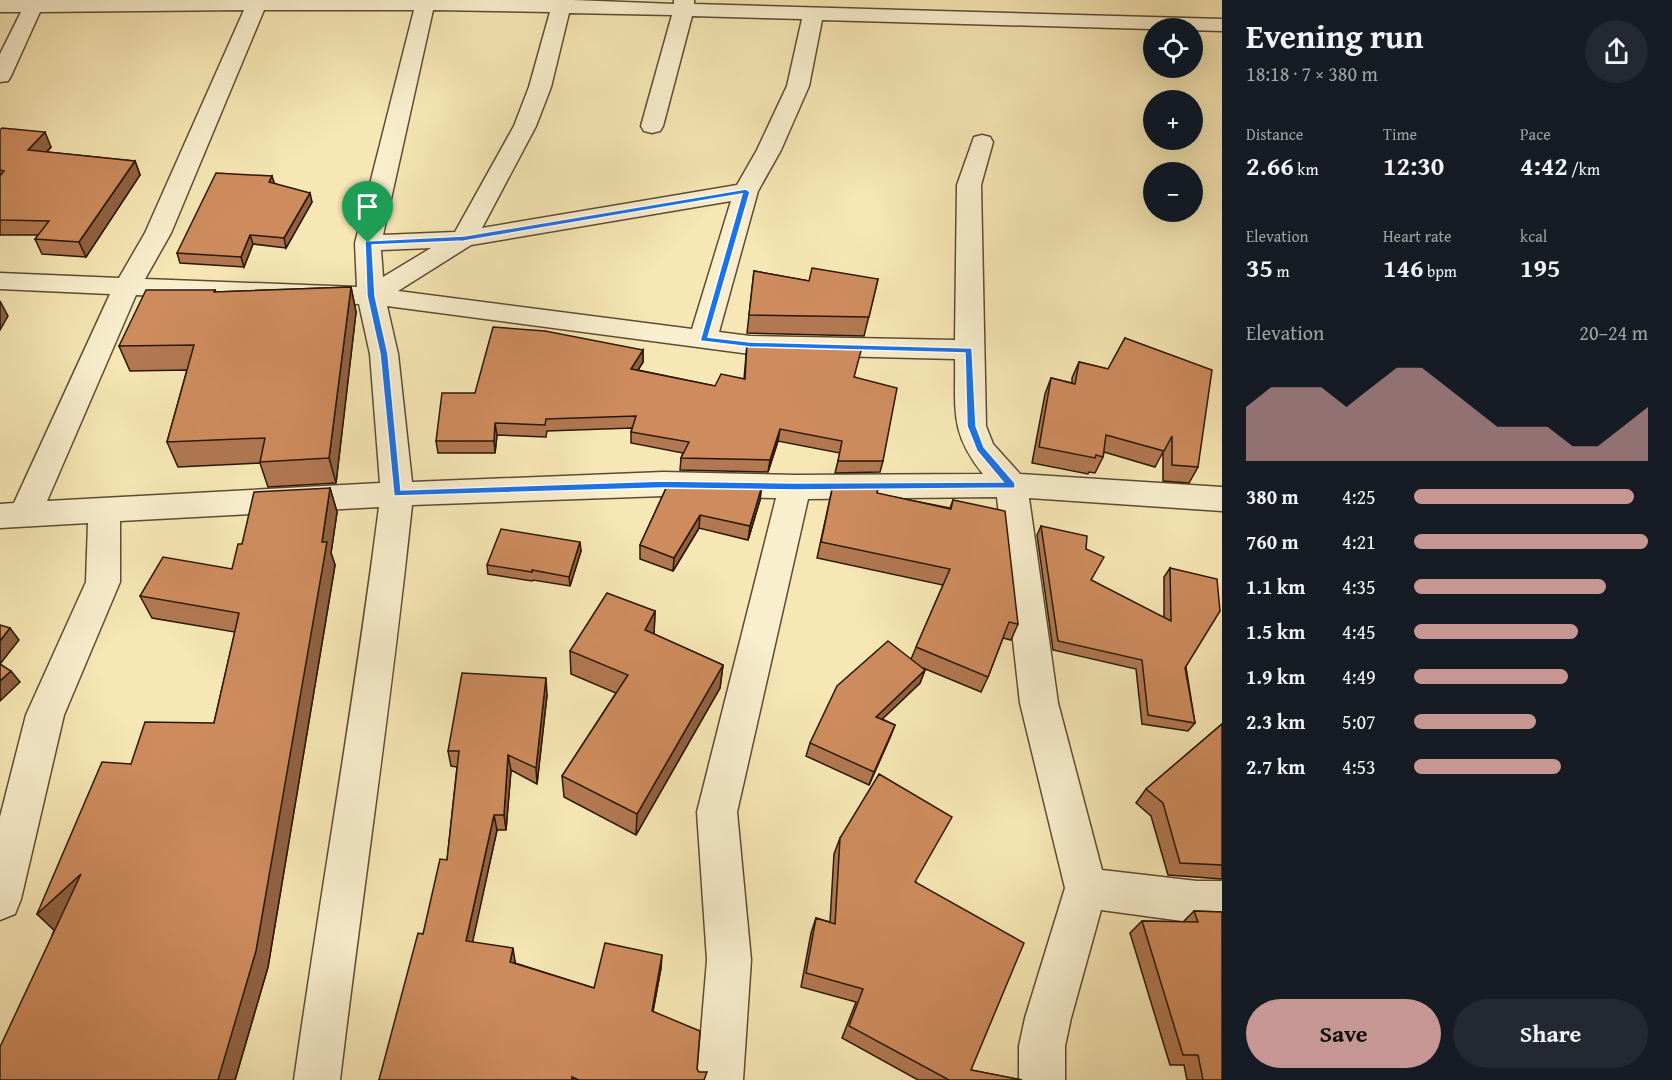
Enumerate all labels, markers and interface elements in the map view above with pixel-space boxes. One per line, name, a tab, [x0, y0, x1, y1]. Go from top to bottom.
text: Evening run	[1246, 12, 1423, 60]
map controls	[1143, 18, 1203, 222]
button: locate	[1143, 18, 1203, 78]
button: share	[1585, 20, 1648, 83]
text: 18:18 · 7 × 380 m	[1246, 59, 1378, 88]
button: +	[1143, 90, 1203, 150]
text: Distance	[1246, 122, 1303, 146]
text: Time	[1383, 122, 1417, 146]
text: Pace	[1520, 122, 1551, 146]
text: 2.66	[1246, 146, 1294, 185]
text: 12:30	[1383, 146, 1444, 185]
text: 4:42	[1520, 146, 1568, 185]
text: km	[1294, 157, 1318, 181]
text: /km	[1568, 157, 1600, 181]
button: −	[1143, 162, 1203, 222]
pin	[342, 181, 393, 243]
icon: arrive	[351, 190, 384, 223]
text: Elevation	[1246, 224, 1309, 248]
text: Heart rate	[1383, 224, 1452, 248]
text: kcal	[1520, 224, 1547, 248]
text: 35	[1246, 248, 1273, 287]
text: 146	[1383, 248, 1423, 287]
text: 195	[1520, 248, 1560, 287]
text: m	[1273, 259, 1290, 283]
text: bpm	[1423, 259, 1457, 283]
text: Elevation	[1246, 318, 1324, 347]
text: 20–24 m	[1579, 318, 1648, 347]
text: 380 m	[1246, 482, 1299, 511]
text: 4:25	[1342, 482, 1376, 511]
text: 760 m	[1246, 527, 1299, 556]
text: 4:21	[1342, 527, 1376, 556]
text: 1.1 km	[1246, 572, 1305, 601]
text: 4:35	[1342, 572, 1376, 601]
text: 1.5 km	[1246, 617, 1305, 646]
text: 4:45	[1342, 617, 1376, 646]
text: 1.9 km	[1246, 662, 1305, 691]
text: 4:49	[1342, 662, 1376, 691]
text: 2.3 km	[1246, 707, 1305, 736]
text: 5:07	[1342, 707, 1376, 736]
text: 2.7 km	[1246, 752, 1305, 781]
text: 4:53	[1342, 752, 1376, 781]
button: Save	[1246, 999, 1441, 1068]
button: Share	[1453, 999, 1648, 1068]

